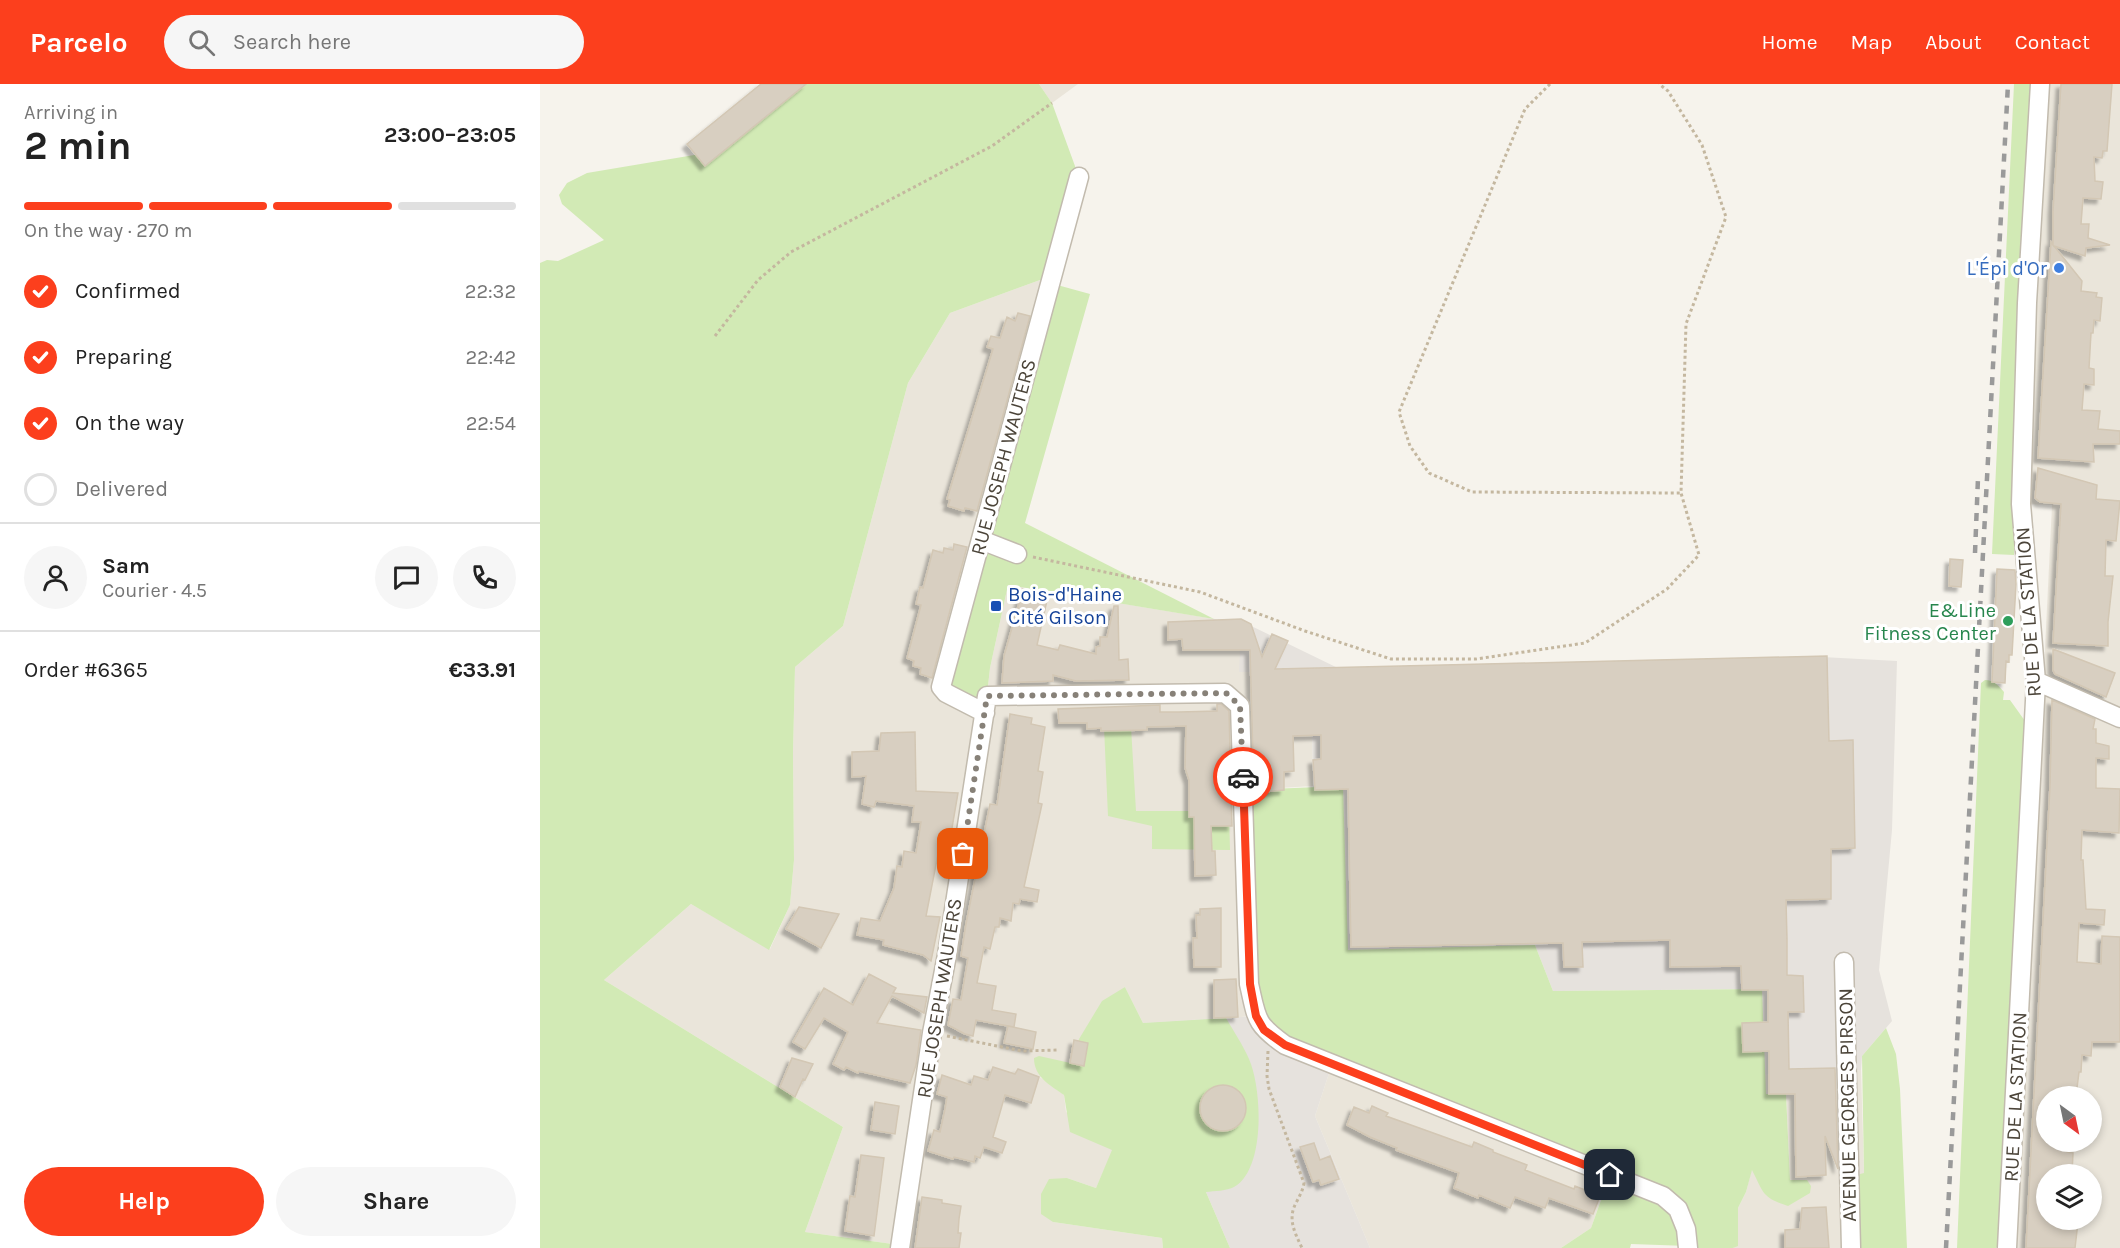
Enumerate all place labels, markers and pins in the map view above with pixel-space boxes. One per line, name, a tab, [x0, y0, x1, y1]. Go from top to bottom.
place label: L'Épi d'Or	[1967, 256, 2048, 280]
marker: L'Épi d'Or	[2052, 261, 2066, 275]
place label: Bois-d'Haine Cité Gilson	[1008, 583, 1122, 629]
marker: Bois-d'Haine Cité Gilson	[989, 599, 1003, 613]
place label: E&Line Fitness Center	[1864, 599, 1997, 645]
marker: E&Line Fitness Center	[2001, 614, 2015, 628]
pin	[937, 828, 988, 879]
pin	[1584, 1149, 1635, 1200]

